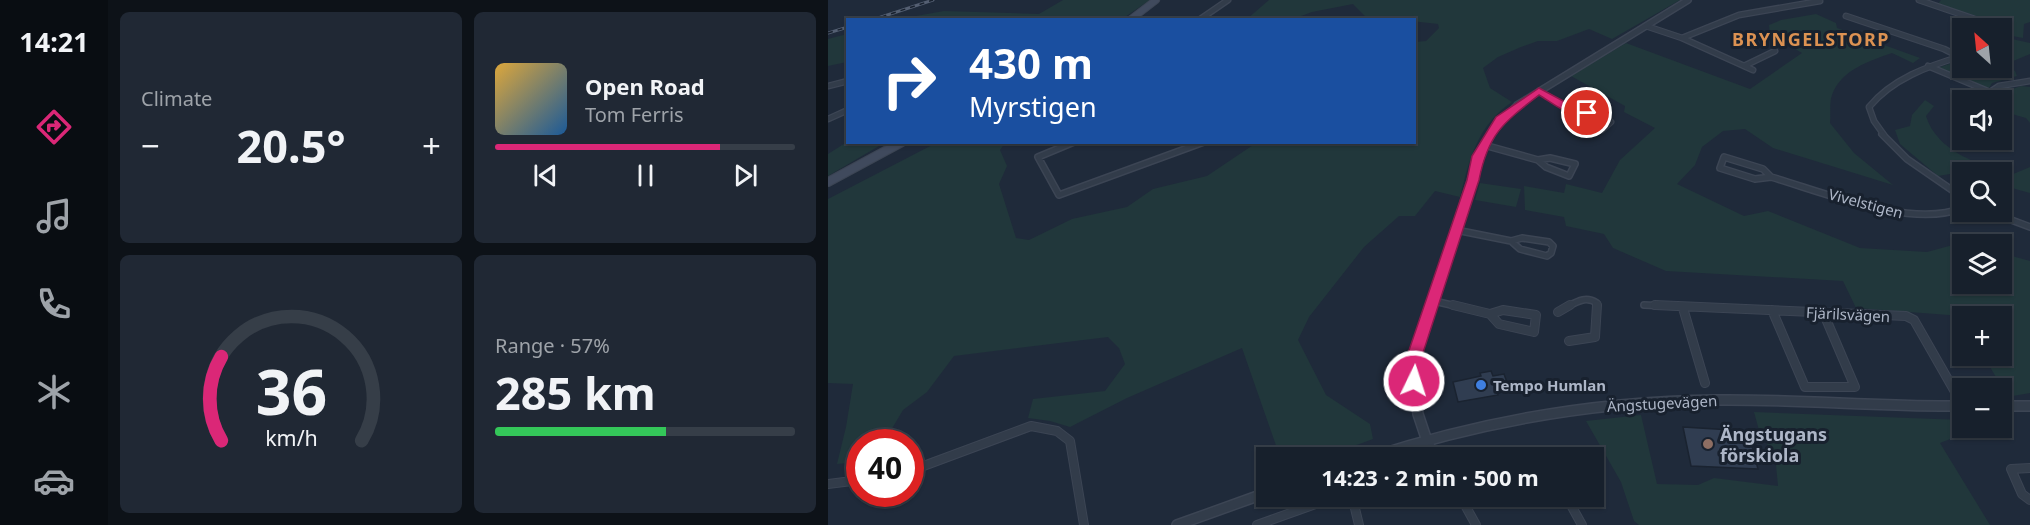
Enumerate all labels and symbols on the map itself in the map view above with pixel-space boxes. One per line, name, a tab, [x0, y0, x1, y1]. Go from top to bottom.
north arrow	[1952, 18, 2012, 78]
district label: BRYNGELSTORP	[1732, 27, 1890, 51]
pin	[1561, 87, 1612, 138]
street label: Vivelstigen	[1827, 183, 1905, 223]
street label: Fjärilsvägen	[1805, 302, 1891, 326]
position arrow	[1382, 349, 1446, 413]
place label: Tempo Humlan	[1493, 375, 1606, 395]
marker: Tempo Humlan	[1474, 378, 1488, 392]
street label: Ängstugevägen	[1606, 390, 1718, 416]
place label: Ängstugans förskiola	[1720, 422, 1827, 467]
speed limit sign: 40	[846, 429, 924, 507]
marker: Ängstugans förskiola	[1701, 437, 1715, 451]

